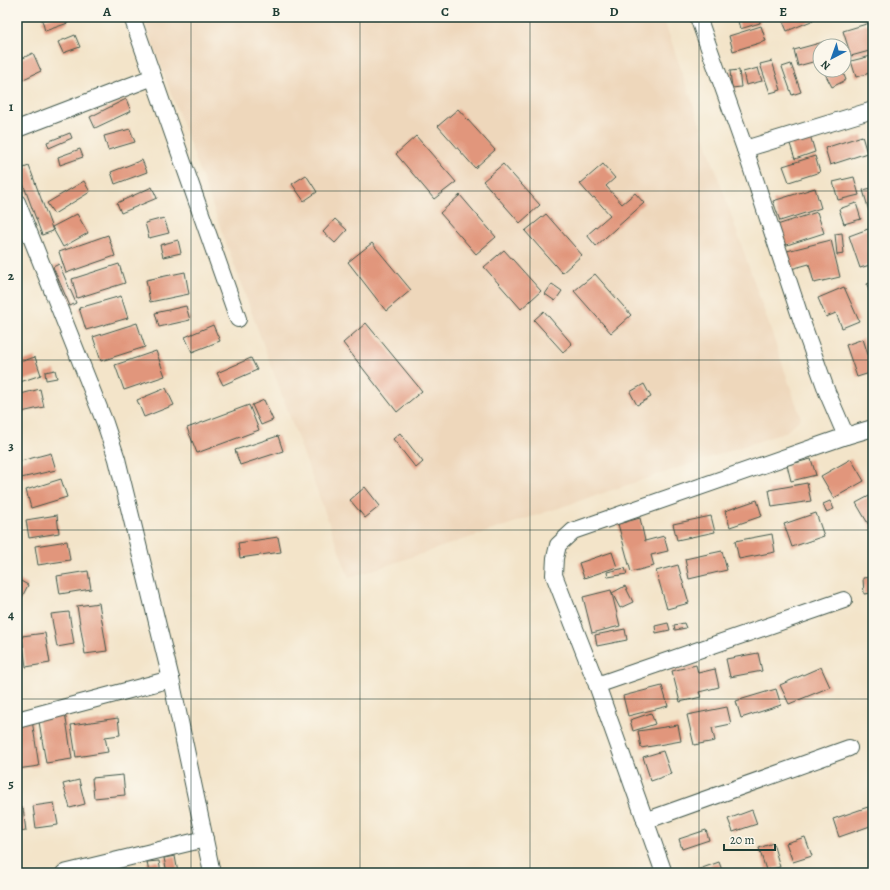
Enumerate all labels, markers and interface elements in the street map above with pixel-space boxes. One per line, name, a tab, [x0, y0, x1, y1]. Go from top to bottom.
text: A	[102, 3, 112, 20]
text: B	[272, 3, 280, 20]
text: C	[441, 3, 449, 20]
text: D	[609, 3, 619, 20]
text: E	[779, 3, 787, 20]
north arrow	[812, 38, 852, 78]
text: N	[818, 57, 834, 73]
text: 1	[9, 98, 14, 115]
text: 2	[8, 267, 15, 284]
text: 3	[8, 437, 14, 454]
text: 4	[8, 606, 14, 623]
text: 5	[8, 775, 14, 792]
scale bar	[724, 826, 775, 852]
text: 20 m	[730, 832, 754, 848]

